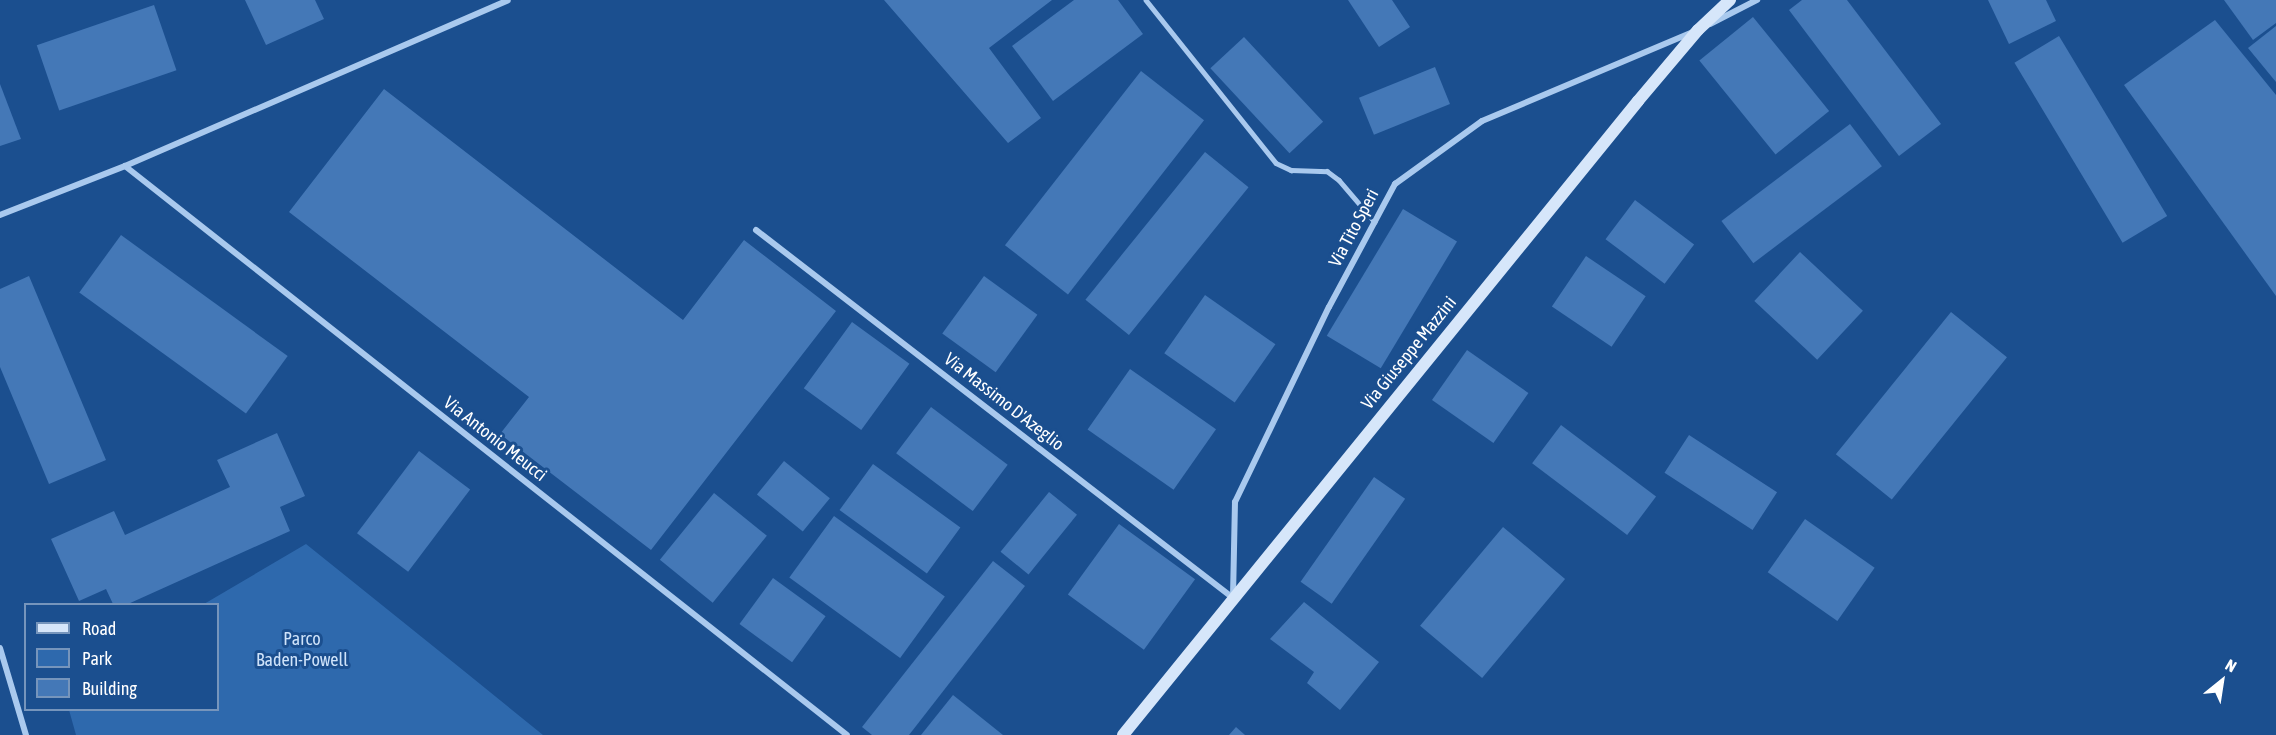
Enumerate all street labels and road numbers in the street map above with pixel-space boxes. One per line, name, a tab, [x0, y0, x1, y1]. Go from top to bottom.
street label: Via Tito Speri	[1324, 185, 1384, 271]
street label: Via Giuseppe Mazzini	[1357, 292, 1461, 414]
street label: Via Massimo D'Azeglio	[940, 348, 1068, 456]
street label: Via Antonio Meucci	[439, 392, 551, 486]

